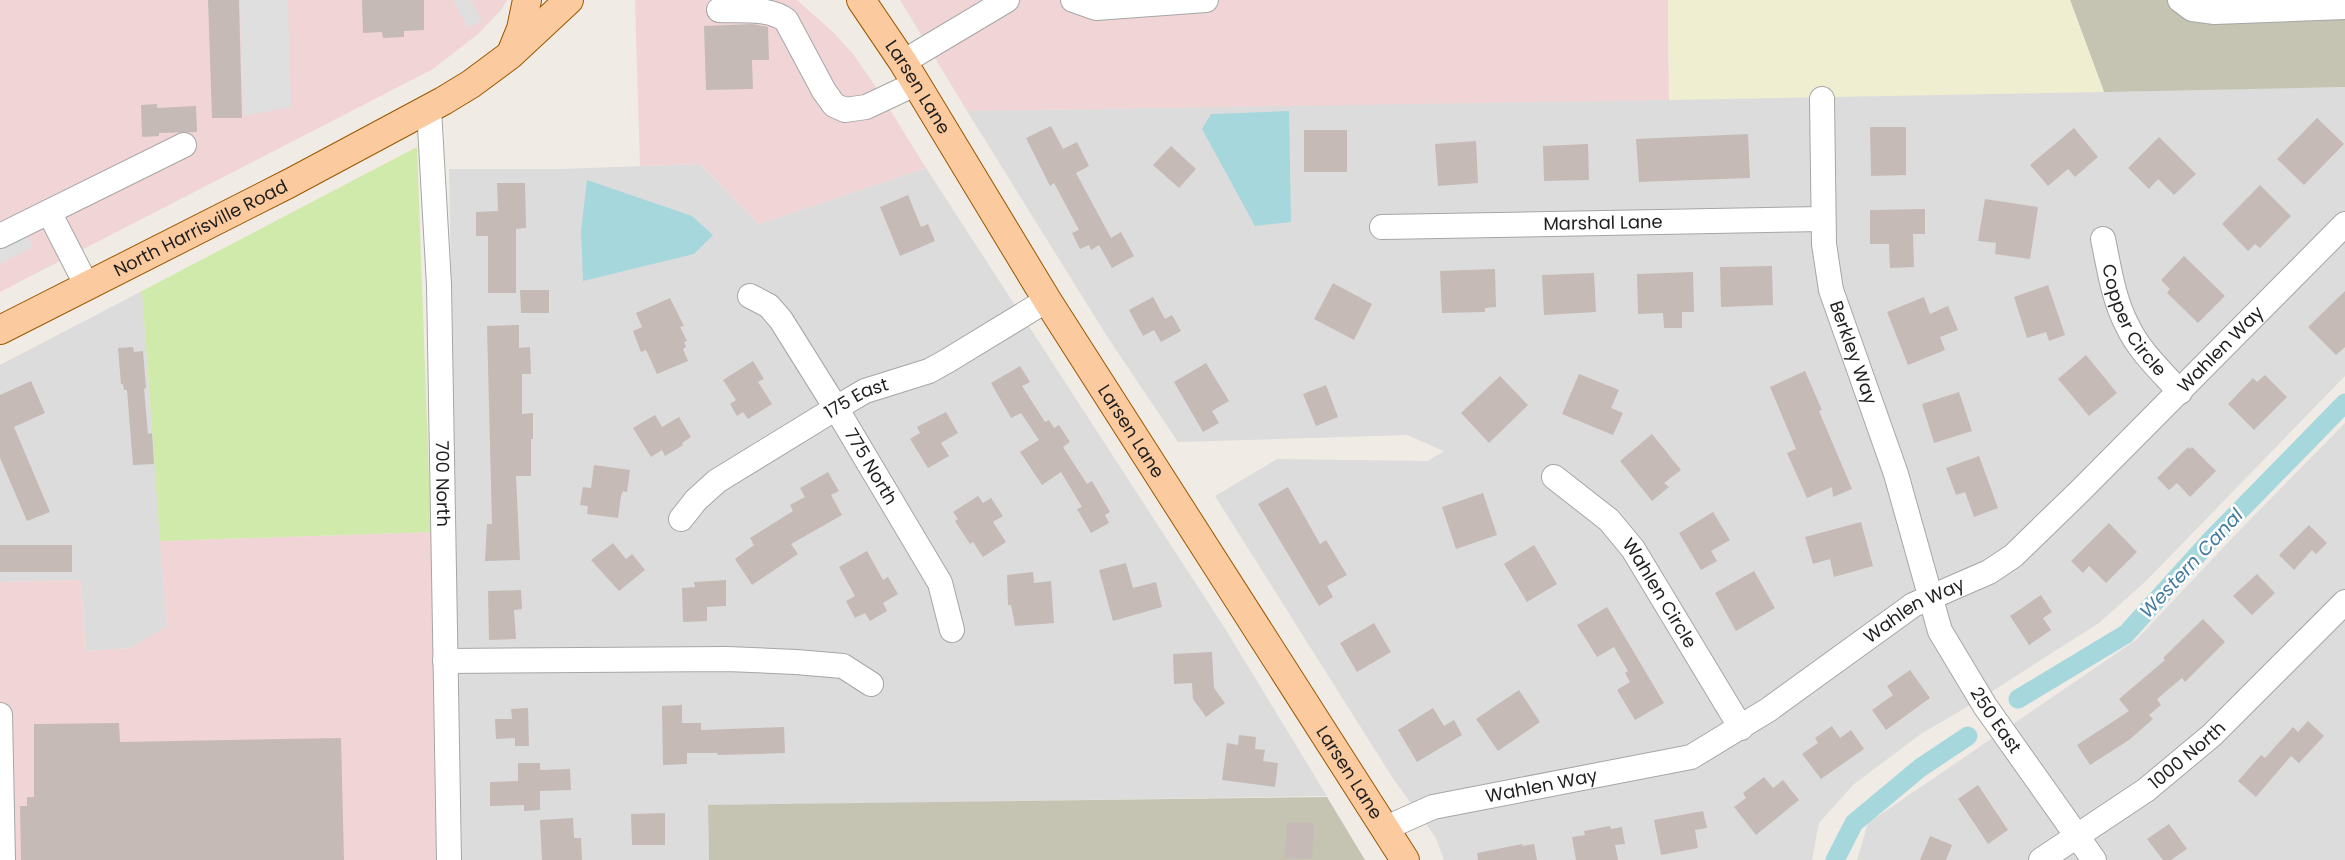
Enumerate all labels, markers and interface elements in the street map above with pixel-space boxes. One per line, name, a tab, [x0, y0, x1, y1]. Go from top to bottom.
street label: Larsen Lane	[880, 35, 957, 139]
street label: North Harrisville Road	[109, 173, 292, 282]
street label: Marshal Lane	[1543, 209, 1663, 236]
street label: Copper Circle	[2096, 262, 2172, 382]
street label: Berkley Way	[1824, 297, 1883, 408]
street label: Wahlen Way	[2171, 300, 2269, 398]
street label: 175 East	[819, 371, 891, 424]
street label: Larsen Lane	[1092, 380, 1171, 483]
street label: 775 North	[839, 424, 904, 509]
street label: 700 North	[430, 440, 456, 527]
water label: Western Canal	[2133, 502, 2250, 624]
street label: Wahlen Circle	[1617, 532, 1703, 653]
street label: Wahlen Way	[1858, 571, 1968, 649]
street label: 250 East	[1965, 682, 2028, 758]
street label: 1000 North	[2143, 715, 2231, 795]
street label: Larsen Lane	[1310, 721, 1389, 824]
street label: Wahlen Way	[1484, 762, 1599, 809]

